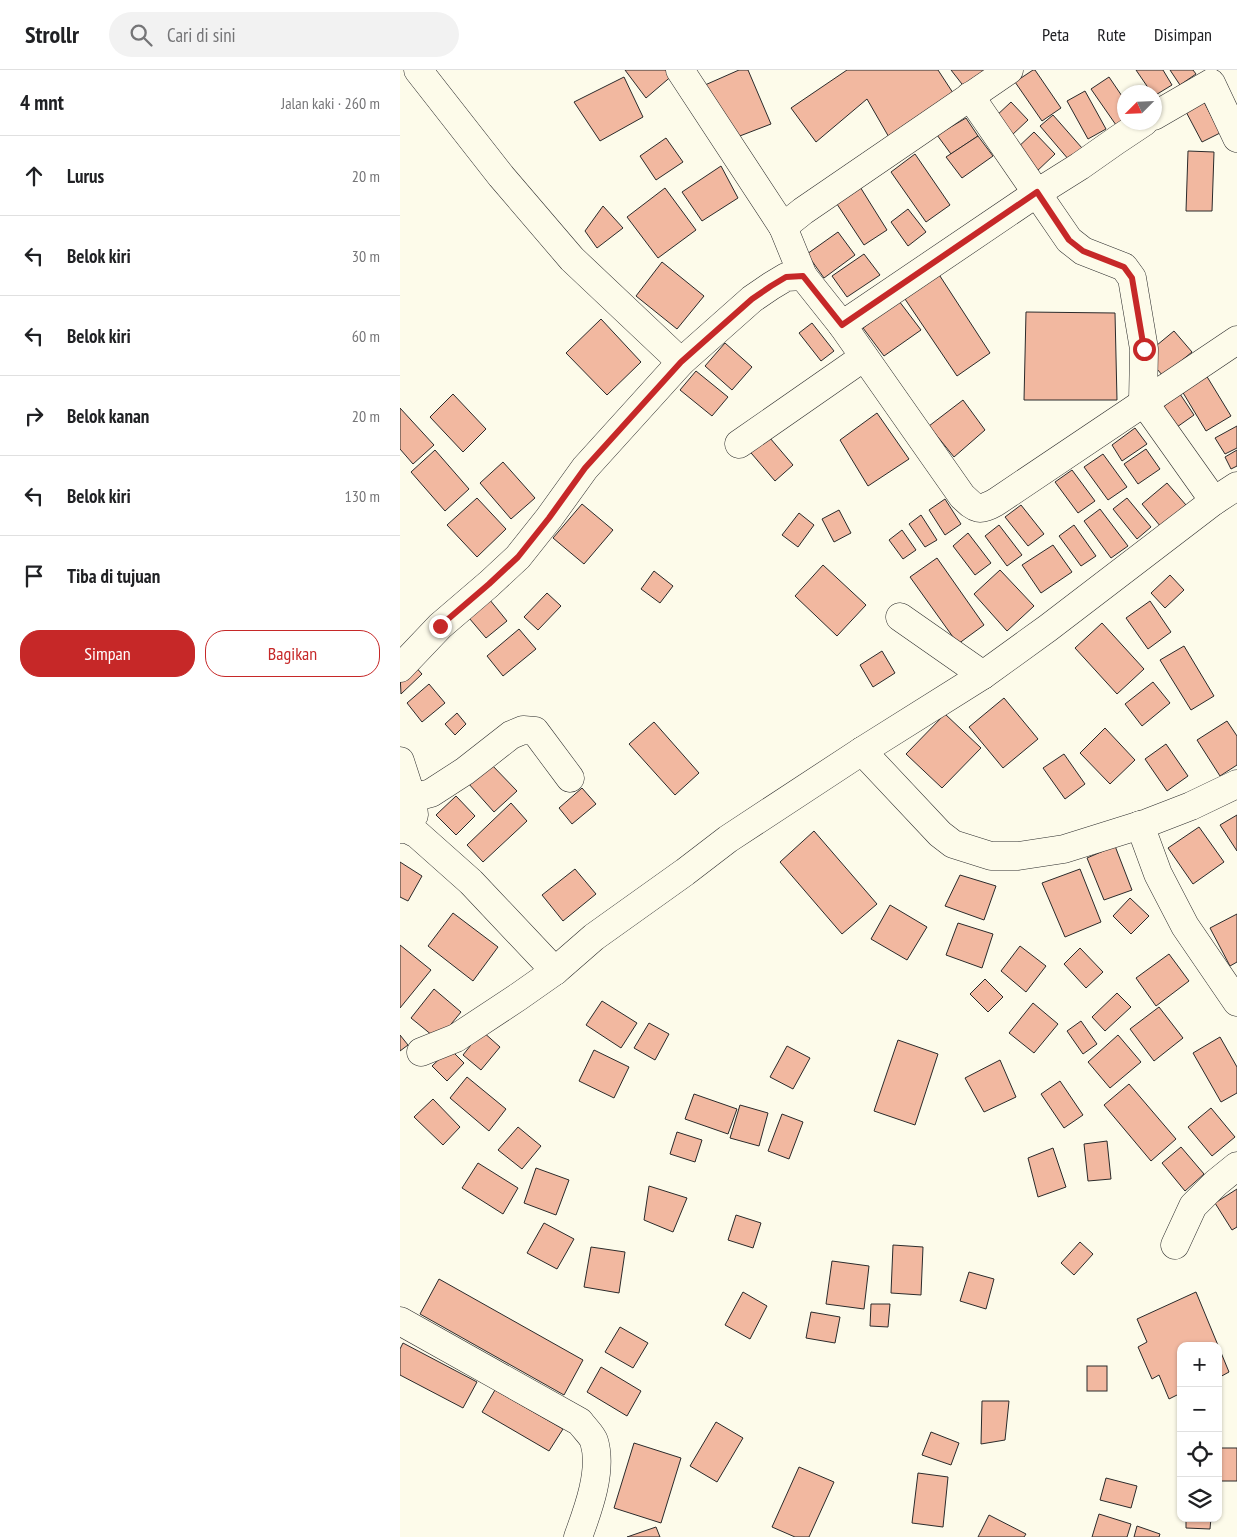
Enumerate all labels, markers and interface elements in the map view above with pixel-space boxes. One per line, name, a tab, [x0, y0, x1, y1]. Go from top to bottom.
search box	[109, 12, 459, 57]
text: Strollr	[25, 19, 79, 50]
icon: search	[127, 21, 155, 49]
text: Cari di sini	[167, 23, 236, 47]
text: Peta	[1042, 23, 1069, 46]
text: Rute	[1097, 23, 1126, 46]
text: Disimpan	[1154, 23, 1212, 46]
north arrow	[1117, 85, 1162, 130]
text: 4 mnt	[20, 89, 64, 116]
text: Jalan kaki · 260 m	[281, 93, 380, 113]
icon: ahead	[20, 162, 48, 190]
text: Lurus	[67, 164, 104, 188]
text: 20 m	[352, 166, 380, 186]
icon: left	[20, 242, 48, 270]
text: Belok kiri	[67, 244, 131, 268]
text: 30 m	[352, 246, 380, 266]
icon: left	[20, 322, 48, 350]
text: Belok kiri	[67, 324, 131, 348]
text: 60 m	[352, 326, 380, 346]
route start	[1133, 338, 1156, 361]
icon: right	[20, 402, 48, 430]
text: Belok kanan	[67, 404, 149, 428]
text: 20 m	[352, 406, 380, 426]
icon: left	[20, 482, 48, 510]
text: Belok kiri	[67, 484, 131, 508]
text: 130 m	[345, 486, 380, 506]
icon: arrive	[20, 562, 48, 590]
text: Tiba di tujuan	[67, 564, 160, 588]
route end	[429, 615, 452, 638]
button: Simpan	[20, 630, 195, 677]
button: Bagikan	[205, 630, 380, 677]
map controls	[1177, 1342, 1222, 1522]
button: +	[1177, 1342, 1222, 1387]
button: −	[1177, 1387, 1222, 1432]
button: locate	[1177, 1432, 1222, 1477]
button: layers	[1177, 1477, 1222, 1522]

